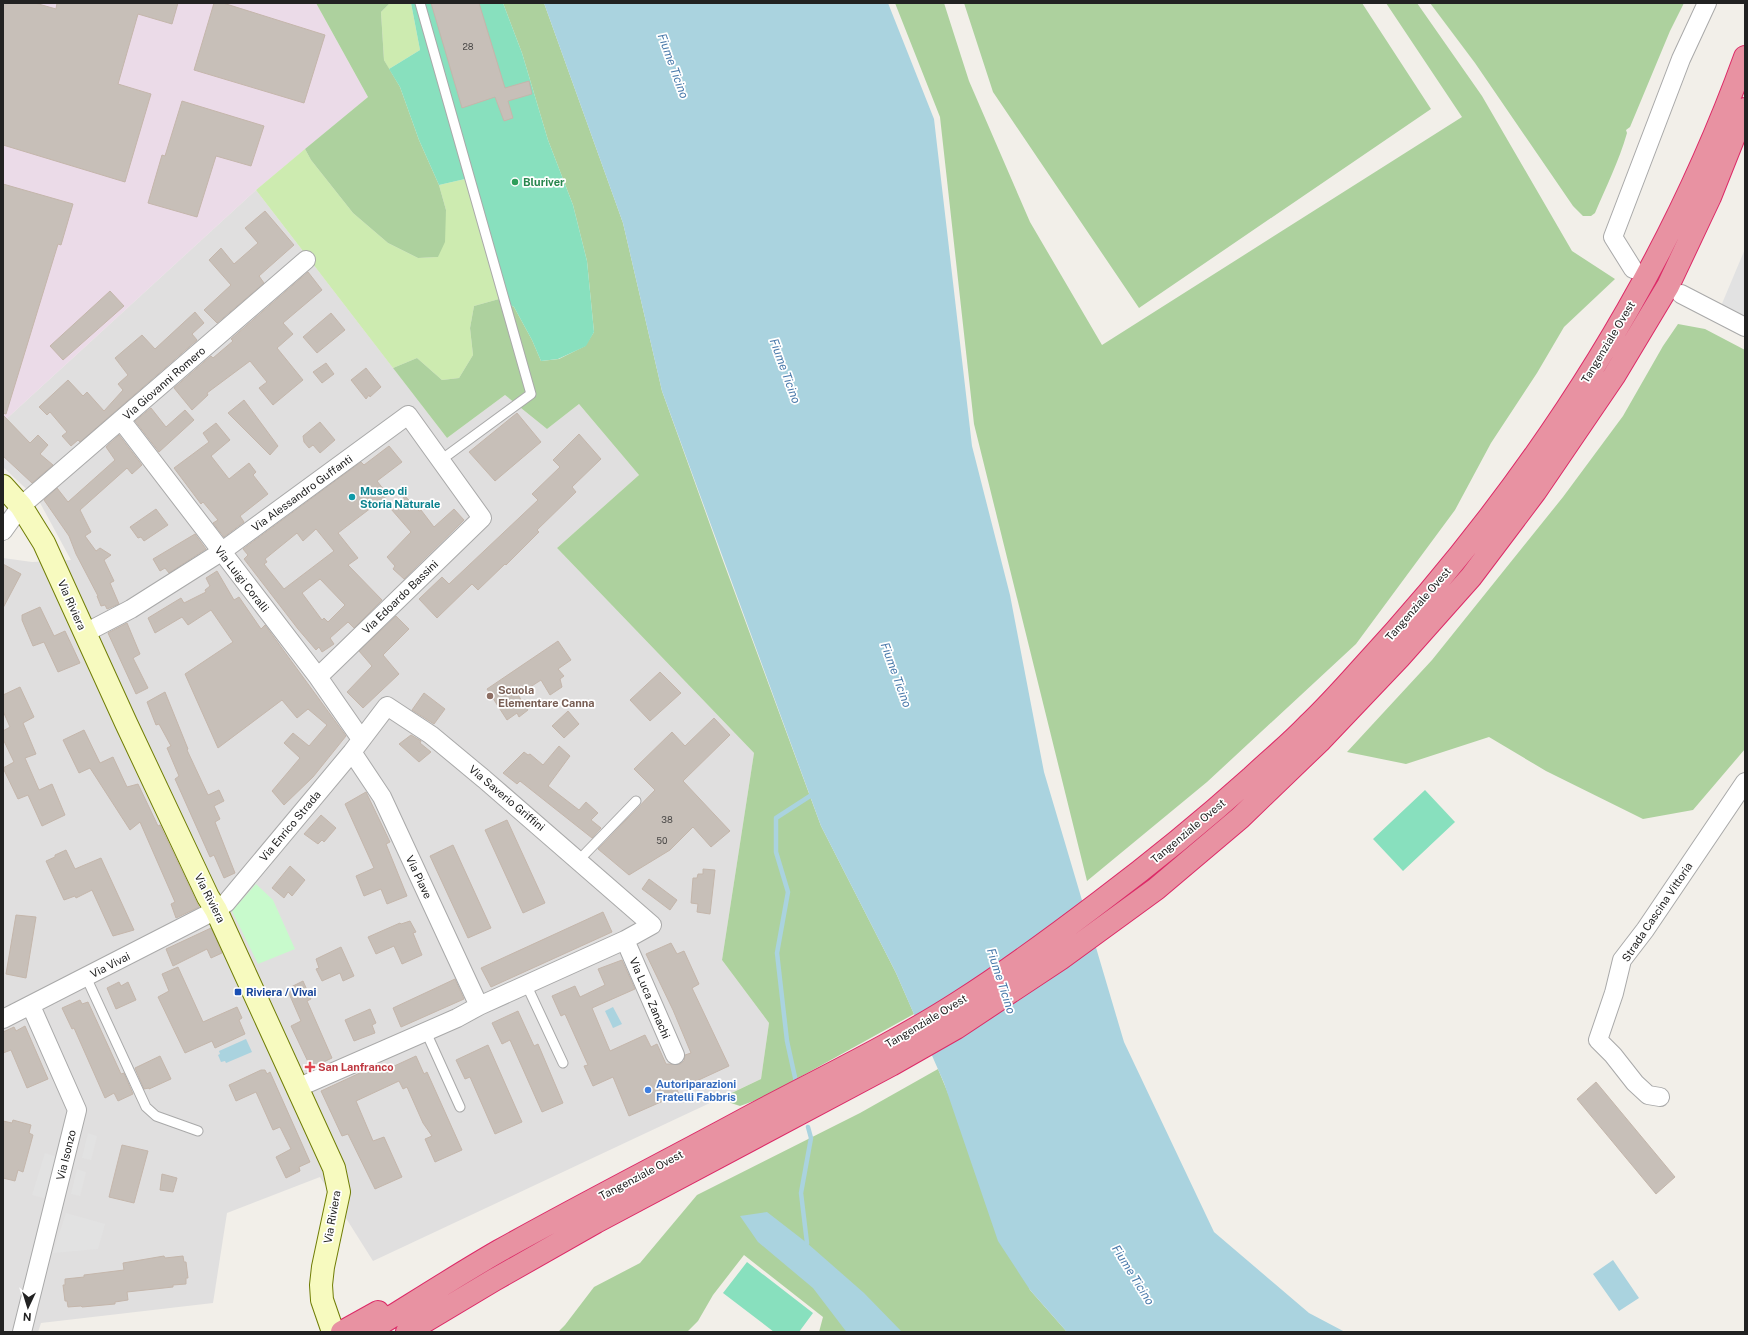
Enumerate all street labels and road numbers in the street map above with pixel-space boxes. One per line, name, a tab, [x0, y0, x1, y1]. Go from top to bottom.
street label: Tangenziale Ovest	[1579, 299, 1637, 385]
street label: Via Giovanni Romero	[120, 344, 208, 422]
street label: Via Alessandro Guffanti	[249, 452, 355, 534]
street label: Via Luigi Coralli	[213, 544, 271, 614]
street label: Via Edoardo Bassini	[360, 558, 440, 636]
street label: Tangenziale Ovest	[1383, 565, 1453, 643]
street label: Via Riviera	[56, 578, 88, 632]
street label: Via Saverio Griffini	[467, 763, 547, 833]
street label: Via Enrico Strada	[257, 788, 323, 864]
street label: Tangenziale Ovest	[1149, 797, 1227, 865]
street label: Via Piave	[404, 854, 434, 900]
street label: Strada Cascina Vittoria	[1619, 860, 1695, 964]
street label: Via Riviera	[192, 871, 228, 925]
street label: Via Vivai	[88, 950, 132, 980]
street label: Via Luca Zanachi	[628, 956, 672, 1040]
street label: Tangenziale Ovest	[883, 992, 969, 1050]
street label: Via Isonzo	[54, 1129, 78, 1181]
street label: Tangenziale Ovest	[597, 1148, 685, 1202]
street label: Via Riviera	[321, 1190, 343, 1244]

